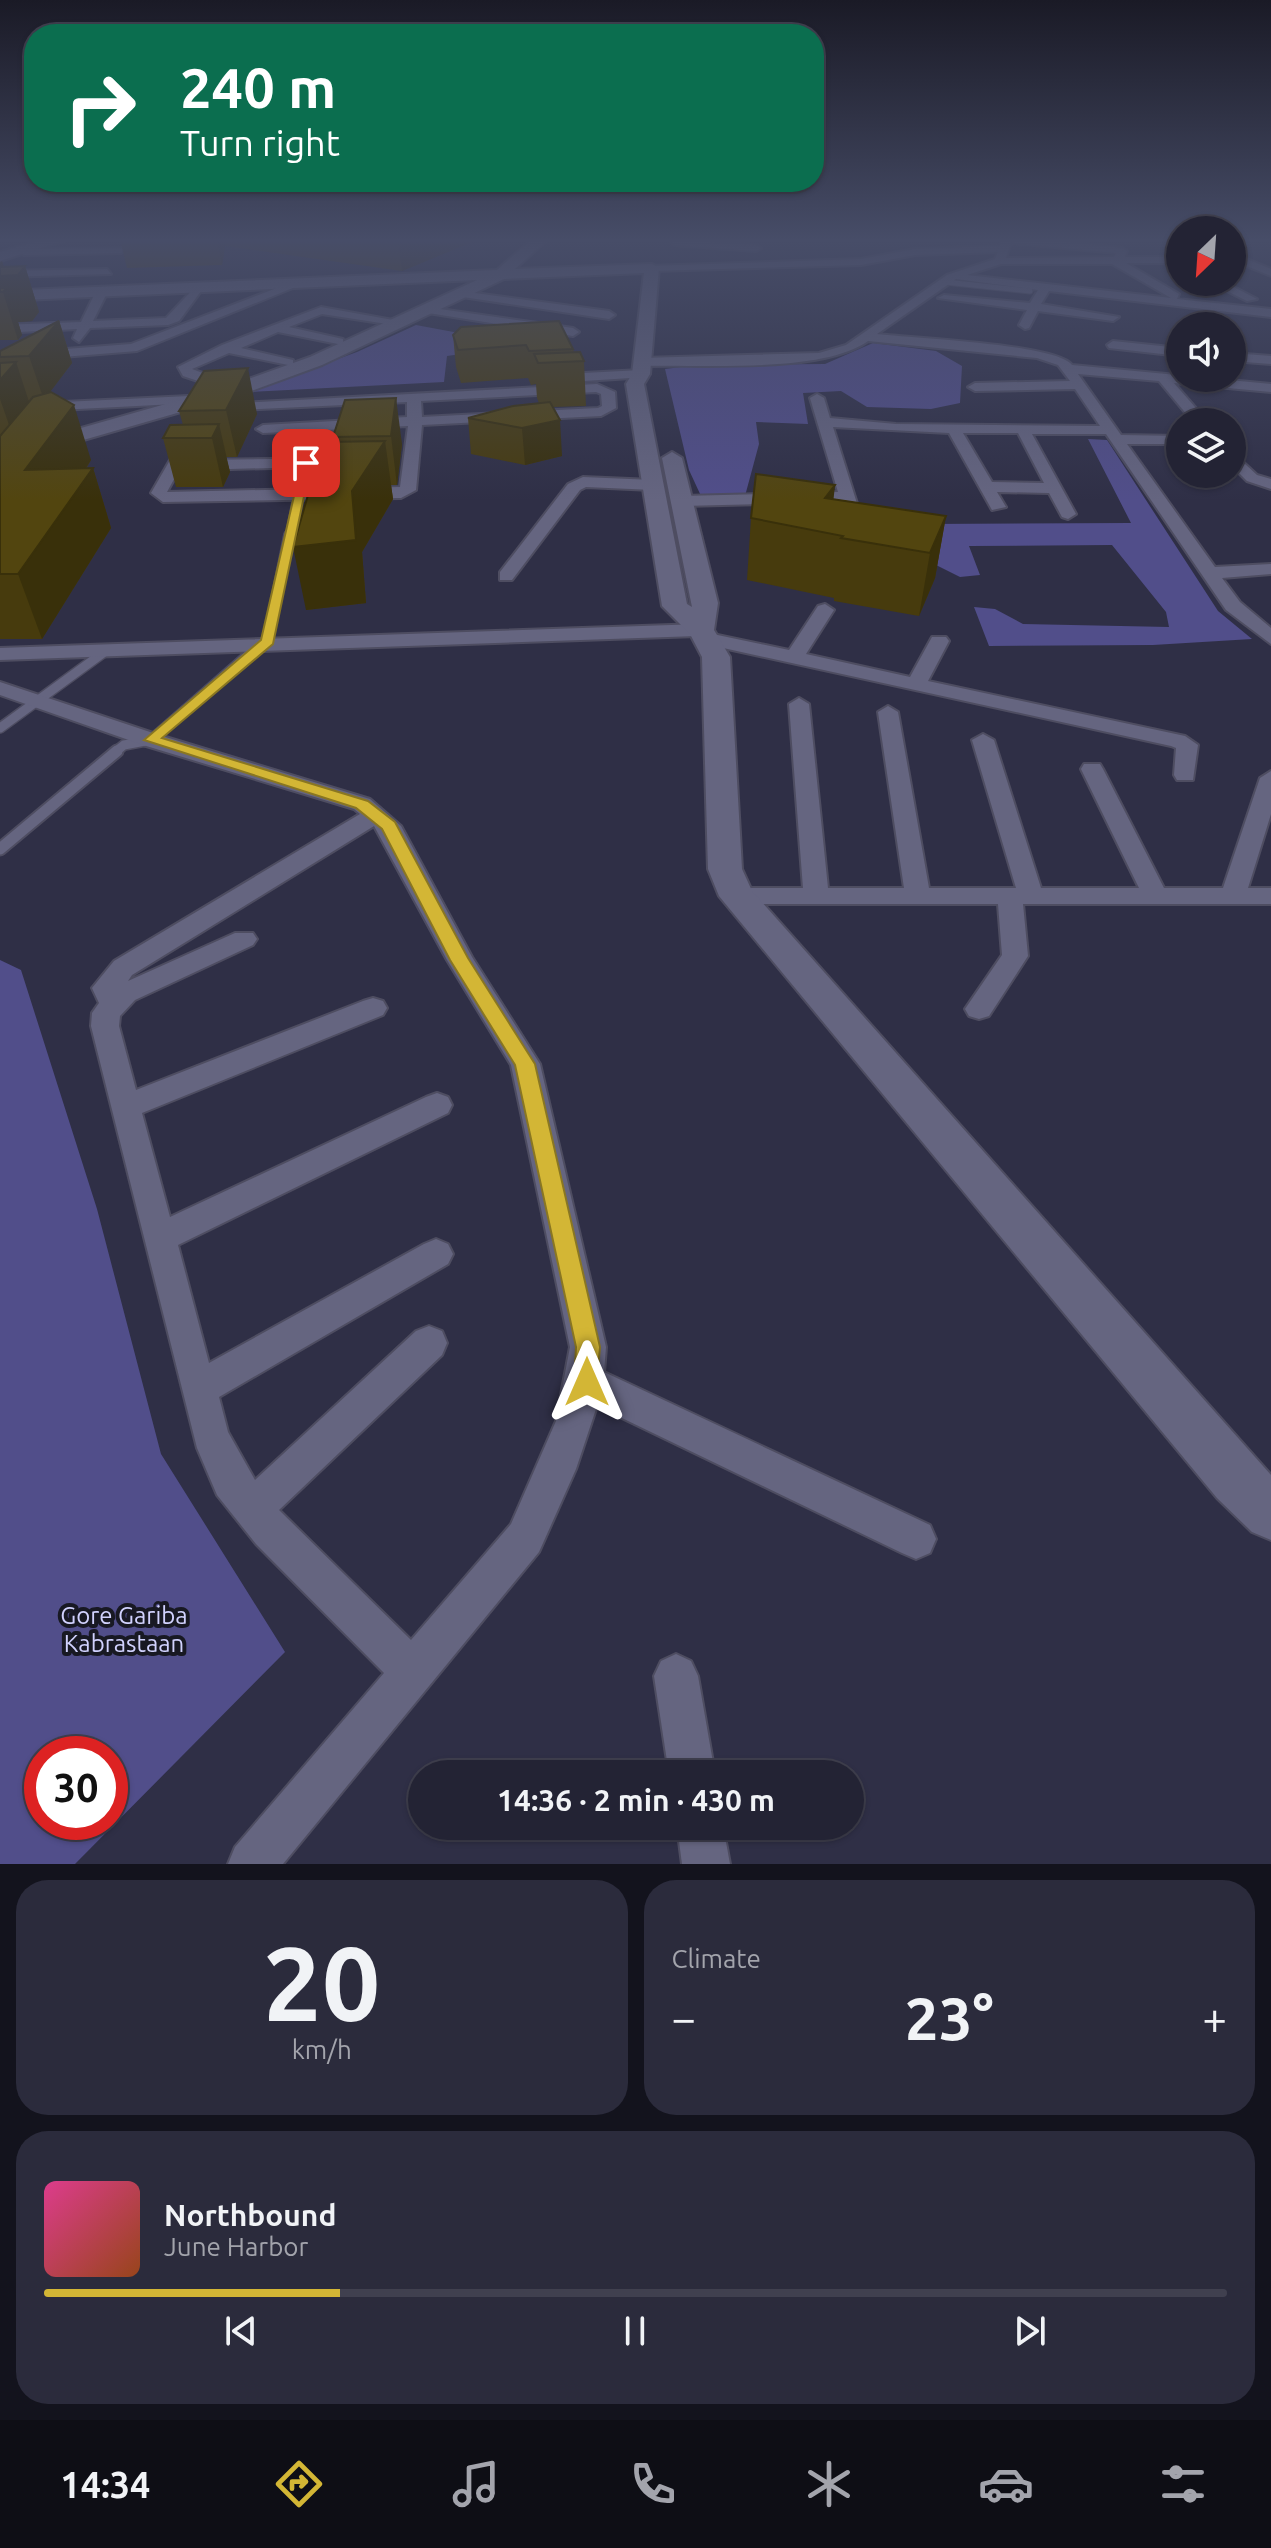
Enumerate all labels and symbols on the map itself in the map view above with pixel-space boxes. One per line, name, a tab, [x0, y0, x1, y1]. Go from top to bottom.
north arrow	[1166, 216, 1246, 296]
pin	[272, 429, 340, 497]
position arrow	[545, 1340, 629, 1424]
park label: Gore Gariba Kabrastaan	[60, 1602, 188, 1657]
speed limit sign: 30	[24, 1736, 128, 1840]

